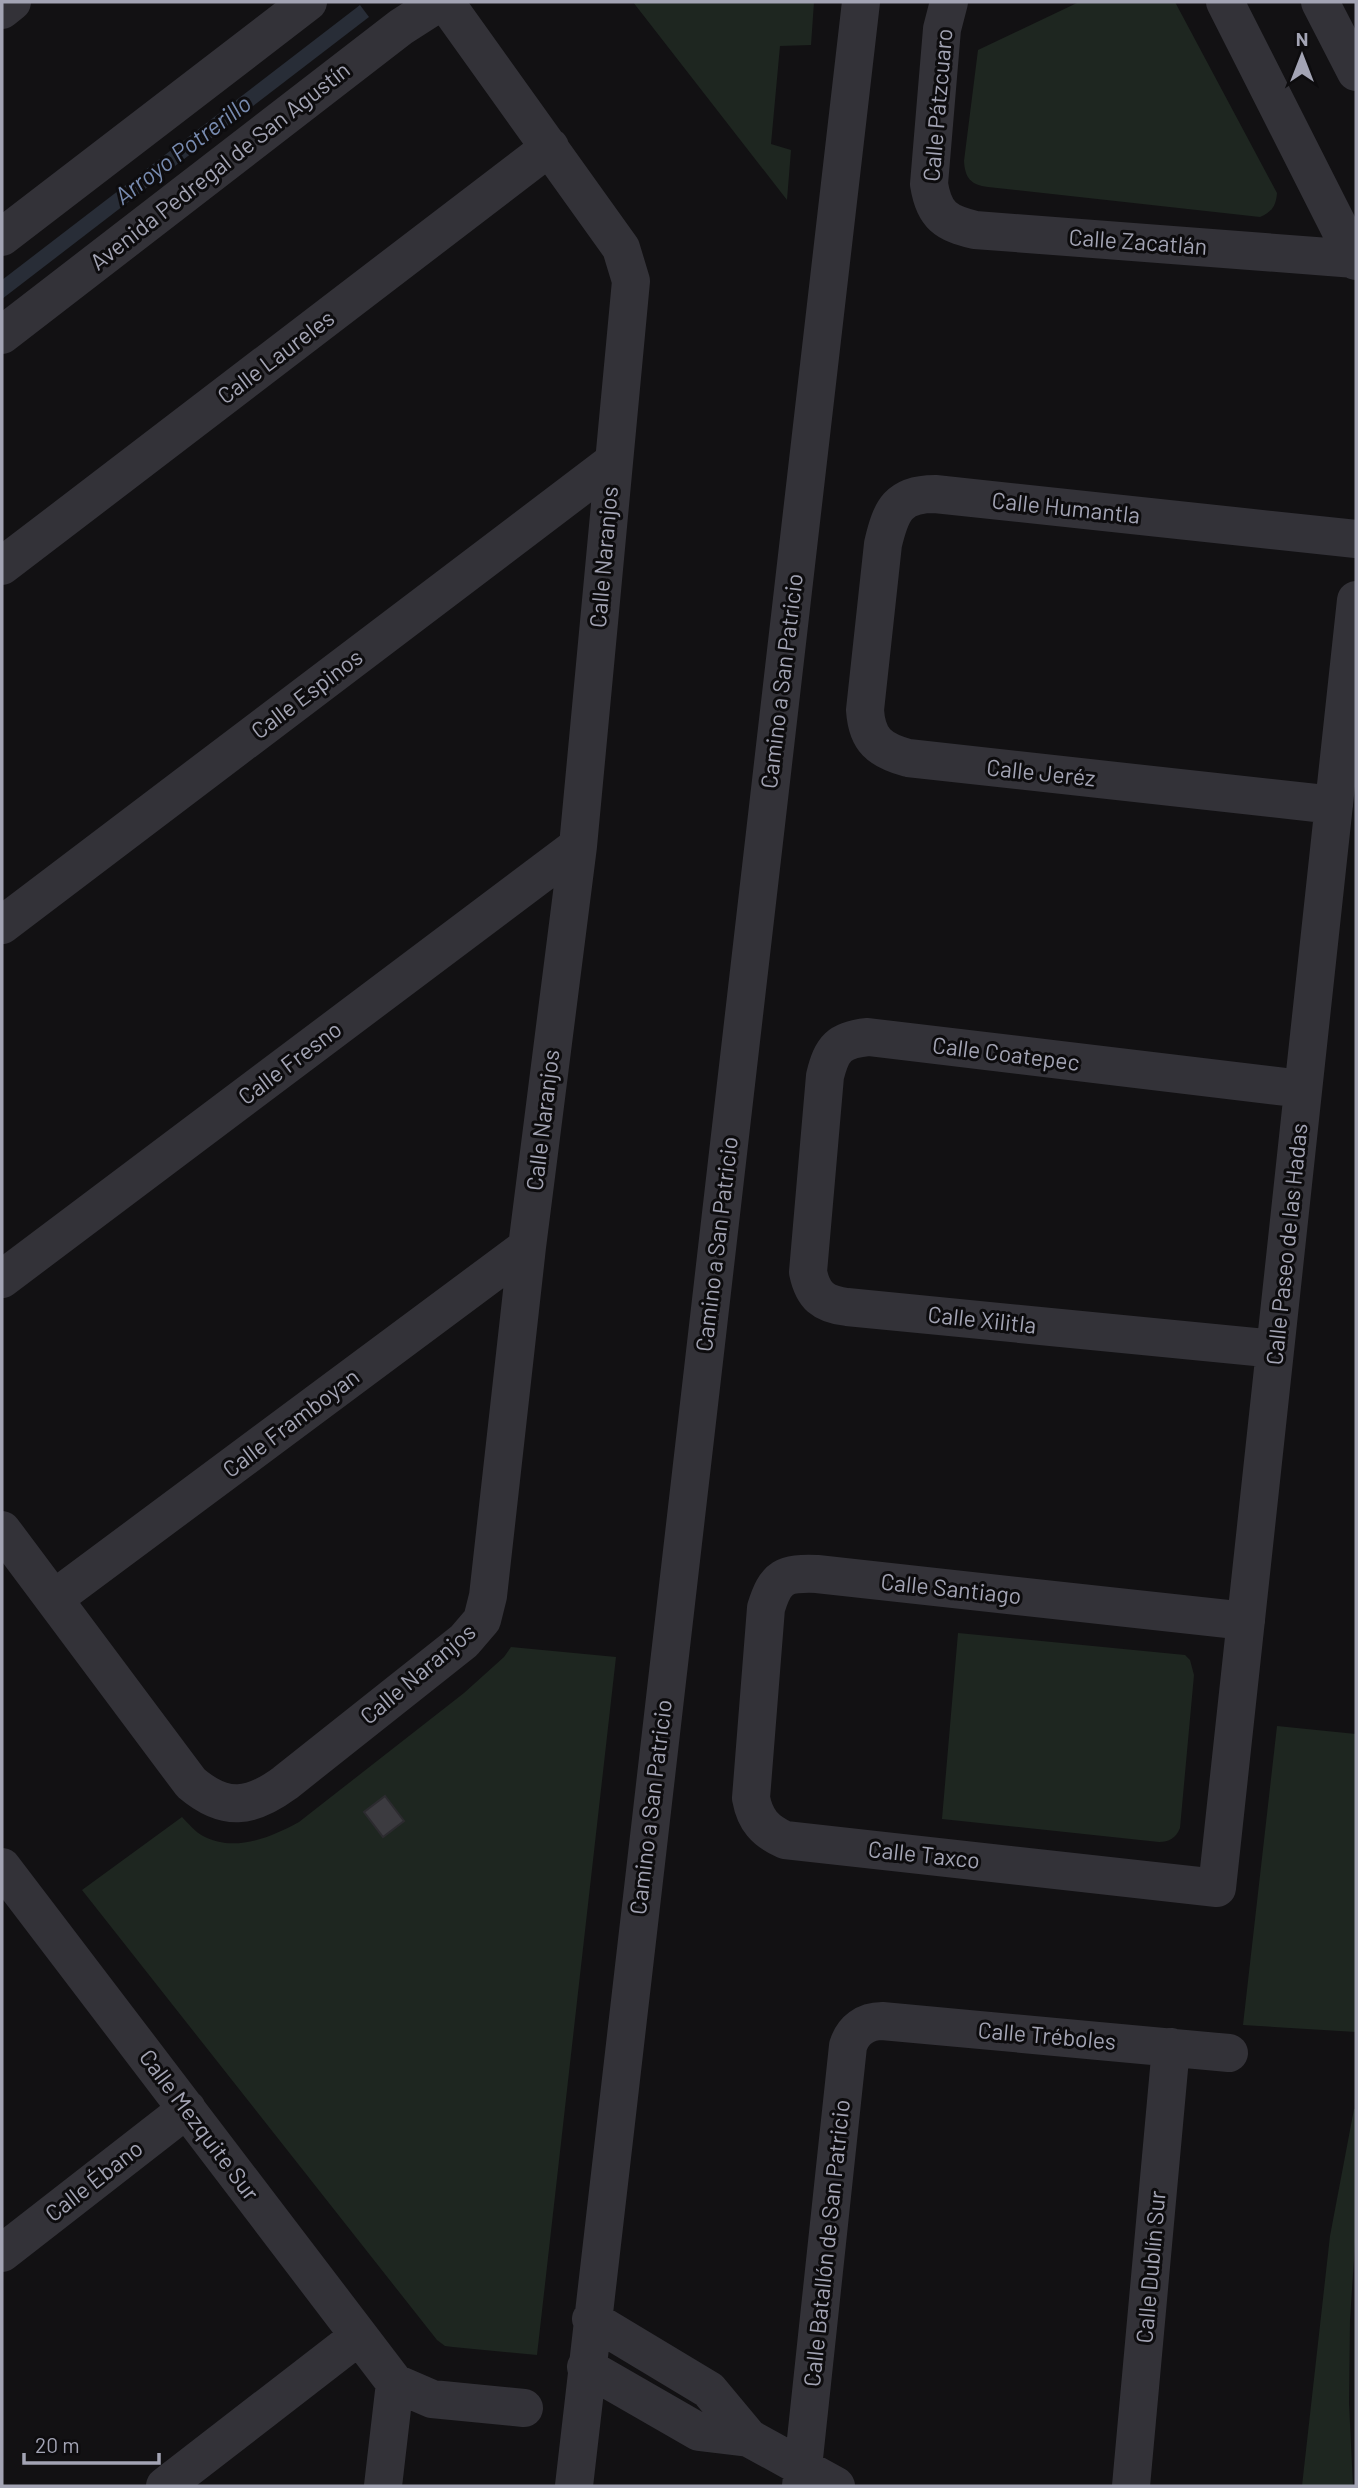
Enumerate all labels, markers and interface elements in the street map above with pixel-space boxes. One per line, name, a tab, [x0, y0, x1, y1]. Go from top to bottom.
north arrow	[1267, 21, 1337, 91]
street label: Calle Pátzcuaro	[916, 27, 958, 183]
text: N	[1296, 27, 1308, 50]
street label: Avenida Pedregal de San Agustín	[84, 55, 355, 275]
water label: Arroyo Potrerillo	[108, 88, 256, 210]
street label: Calle Zacatlán	[1068, 222, 1208, 260]
street label: Calle Laureles	[211, 303, 339, 409]
street label: Calle Naranjos	[583, 485, 623, 629]
street label: Calle Humantla	[991, 485, 1142, 529]
street label: Camino a San Patricio	[754, 572, 808, 790]
street label: Calle Espinos	[245, 642, 368, 744]
street label: Calle Jeréz	[985, 752, 1097, 792]
street label: Calle Fresno	[232, 1014, 347, 1110]
street label: Calle Coatepec	[931, 1030, 1081, 1076]
street label: Calle Naranjos	[519, 1048, 565, 1192]
street label: Calle Paseo de las Hadas	[1259, 1122, 1313, 1366]
street label: Camino a San Patricio	[689, 1135, 743, 1353]
street label: Calle Xilitla	[926, 1299, 1038, 1339]
street label: Calle Framboyan	[217, 1362, 364, 1483]
street label: Calle Santiago	[879, 1567, 1023, 1609]
street label: Calle Naranjos	[354, 1617, 481, 1730]
street label: Camino a San Patricio	[623, 1698, 677, 1916]
street label: Calle Taxco	[867, 1834, 981, 1874]
street label: Calle Tréboles	[977, 2015, 1117, 2055]
street label: Calle Mezquite Sur	[134, 2043, 266, 2206]
street label: Calle Batallón de San Patricio	[797, 2098, 855, 2388]
street label: Calle Ébano	[39, 2133, 148, 2227]
street label: Calle Dublín Sur	[1129, 2189, 1171, 2344]
scale bar	[24, 2422, 159, 2466]
text: 20 m	[35, 2432, 80, 2457]

